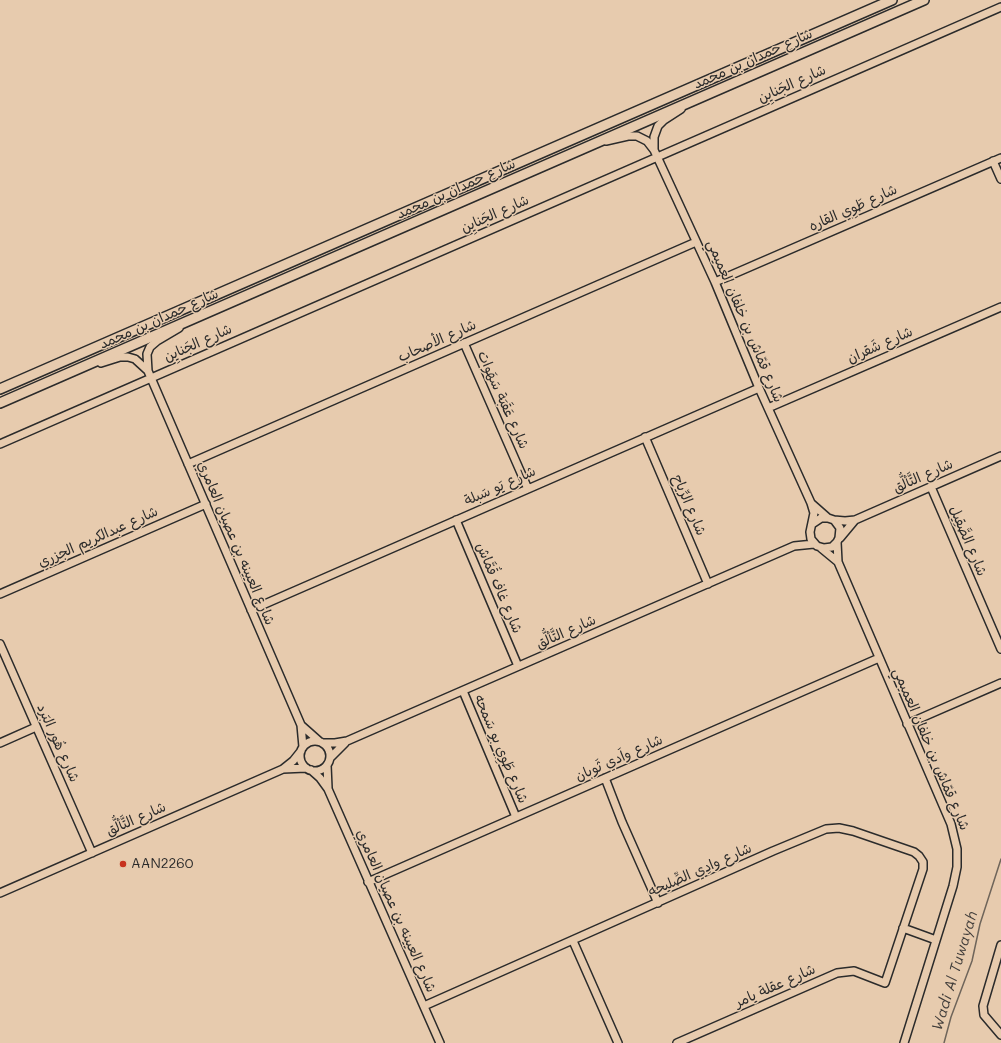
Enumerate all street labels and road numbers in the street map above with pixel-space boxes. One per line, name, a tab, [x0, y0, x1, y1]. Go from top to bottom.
street label: شارع حمدان بن محمد	[691, 25, 815, 93]
street label: شارع الجَنايِن	[755, 62, 829, 106]
street label: شارع حمدان بن محمد	[394, 155, 518, 223]
street label: شارع طَوِي القاره	[806, 181, 900, 235]
street label: شارع الجَنايِن	[458, 192, 532, 236]
street label: شارع قمّاش بن خلفان العميمي	[703, 237, 787, 405]
street label: شارع حمدان بن محمد	[97, 285, 221, 353]
street label: شارع الأصحاب	[395, 316, 479, 366]
street label: شارع الجَنايِن	[161, 321, 235, 365]
street label: شارع شَقران	[845, 323, 915, 367]
street label: شارع عَقَبَة سَهَوات	[474, 348, 532, 452]
street label: شارع التَّألُّق	[890, 455, 956, 497]
street label: شارع العيينه بن عصيان العامري	[194, 458, 278, 628]
street label: شارع يَو سَبلة	[462, 463, 538, 509]
street label: شارع الرِّياح	[669, 472, 709, 538]
street label: شارع عبدالكريم الجزري	[35, 503, 161, 571]
street label: شارع الصَّقِيل	[946, 503, 990, 579]
street label: شارع غاف قُمَّاش	[472, 540, 526, 636]
street label: شارع التَّألُّق	[533, 611, 599, 653]
street label: شارع قمّاش بن خلفان العميمي	[889, 665, 973, 833]
street label: شارع طَوِي بو سَمحه	[471, 692, 531, 806]
street label: شارع هُور البَرد	[33, 701, 83, 785]
street label: شارع واَدي ثَوبان	[573, 731, 665, 785]
street label: شارع التَّألُّق	[103, 798, 169, 840]
street label: شارع العيينه بن عصيان العامري	[352, 827, 440, 995]
street label: شارع وادِي الصِّليحه	[646, 840, 754, 900]
street label: شارع عقلة يامر	[732, 961, 818, 1011]

